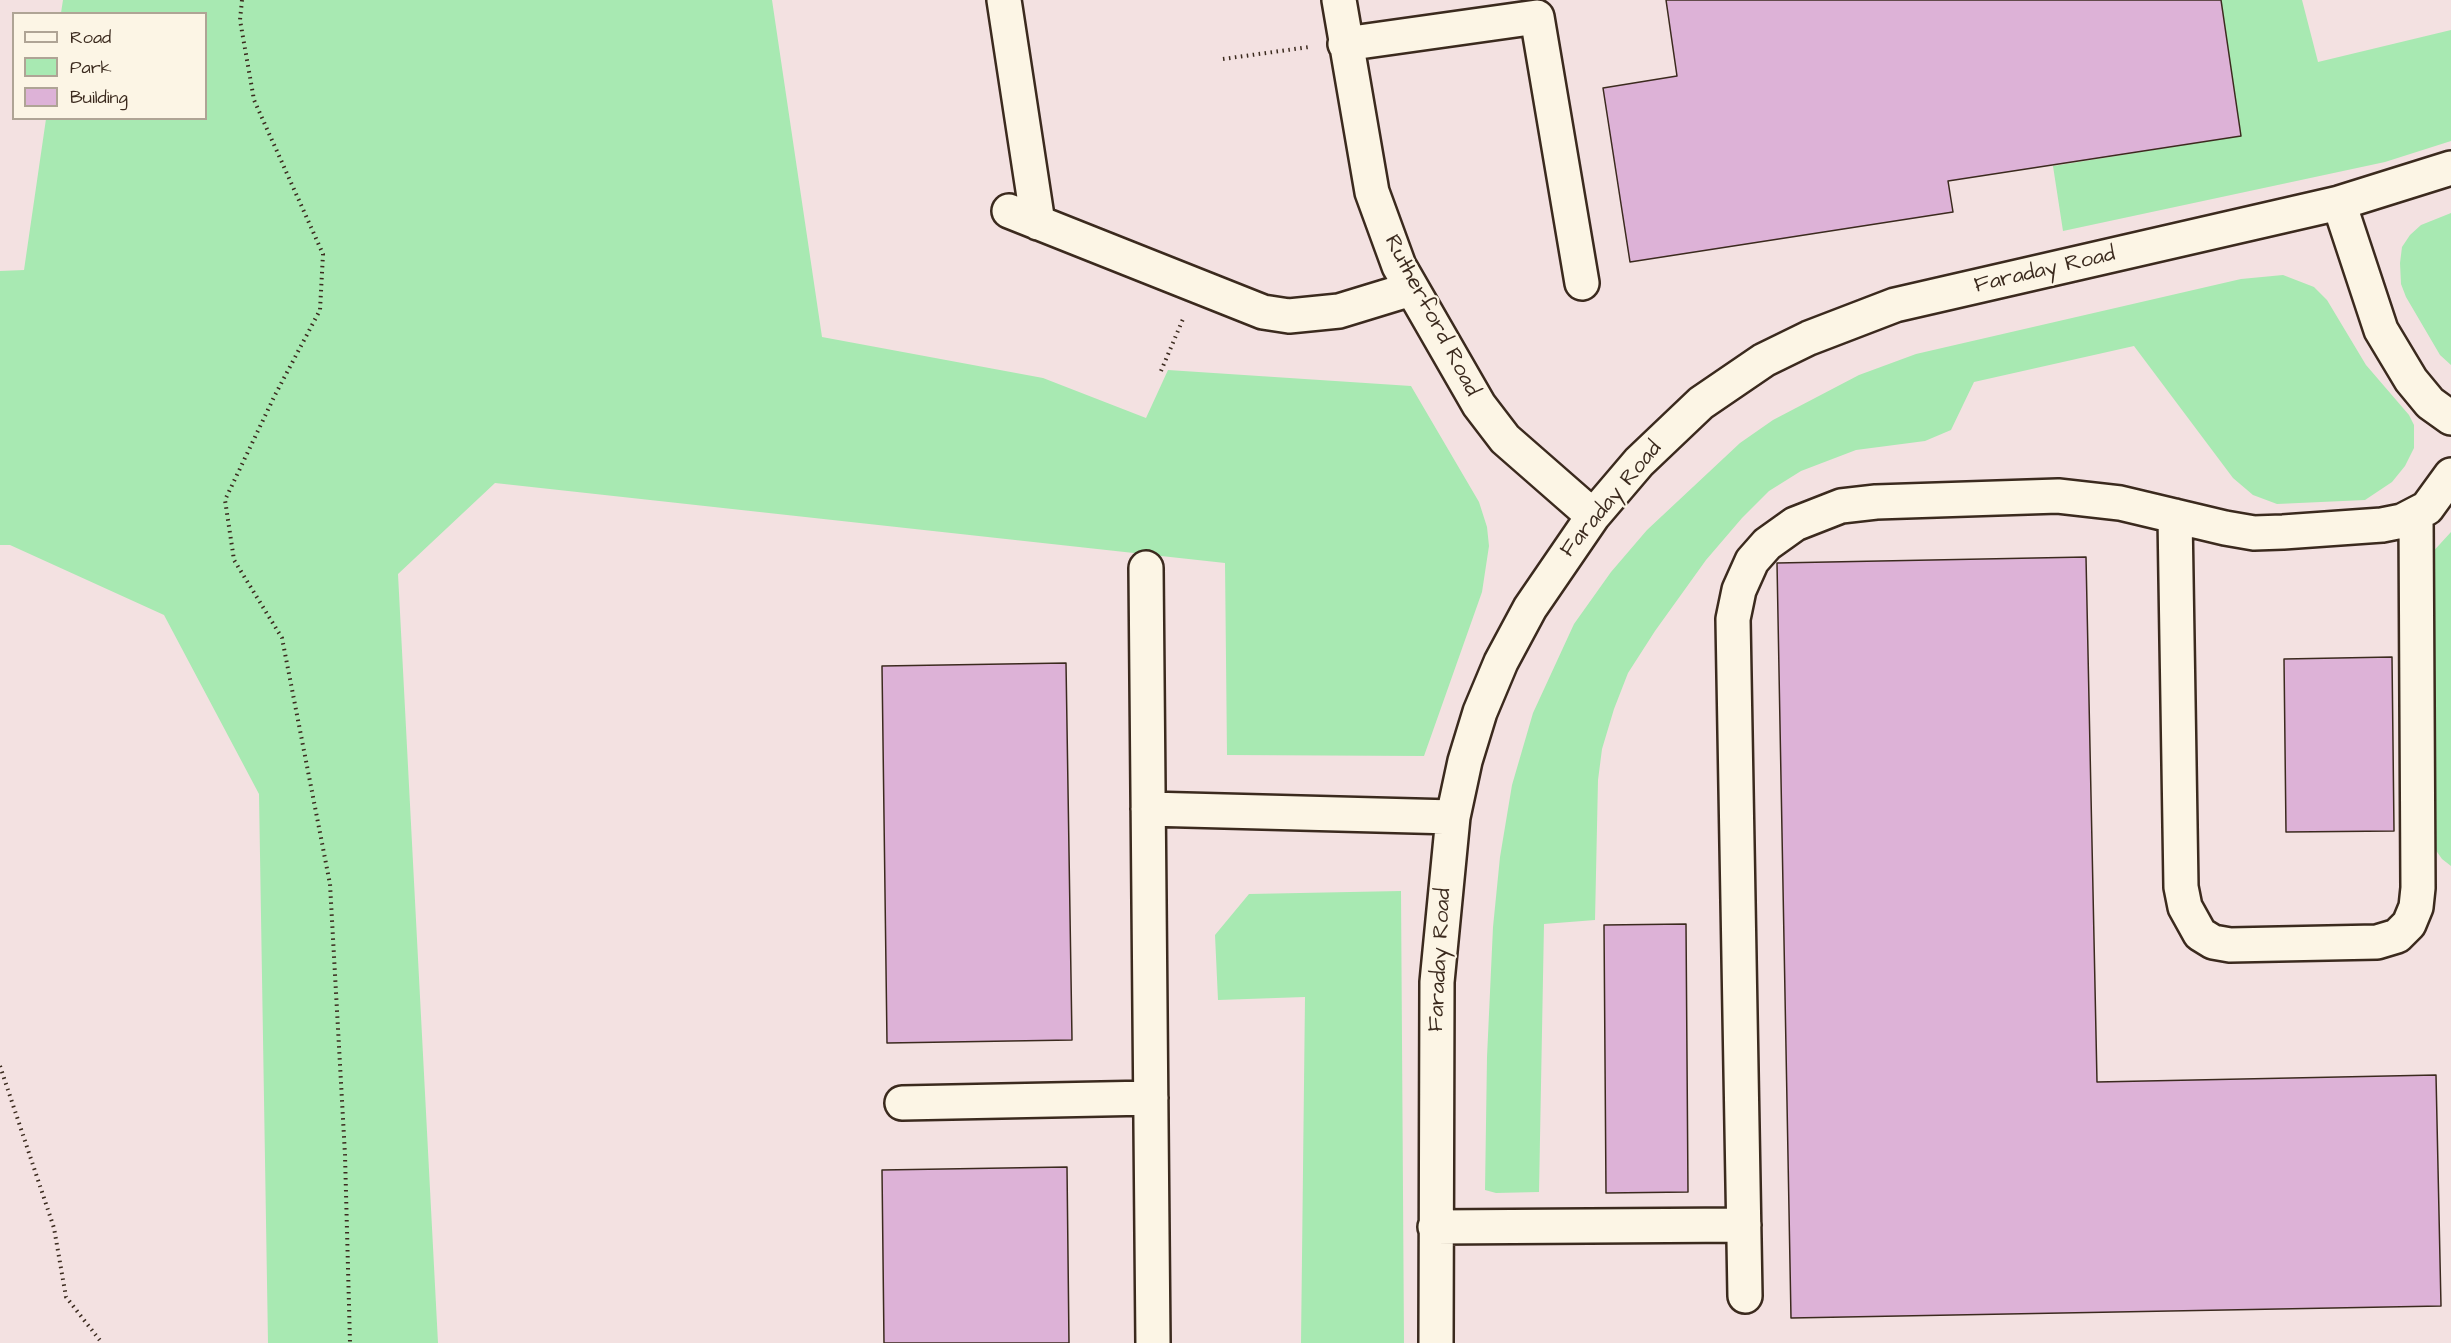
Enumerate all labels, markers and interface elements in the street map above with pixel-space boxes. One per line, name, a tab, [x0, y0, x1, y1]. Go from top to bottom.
legend	[12, 12, 207, 120]
text: Road	[70, 25, 111, 50]
text: Park	[70, 55, 112, 80]
text: Building	[70, 85, 128, 110]
street label: Rutherford Road	[1377, 231, 1485, 401]
street label: Faraday Road	[1972, 242, 2118, 300]
street label: Faraday Road	[1556, 436, 1668, 564]
street label: Faraday Road	[1424, 888, 1458, 1032]

